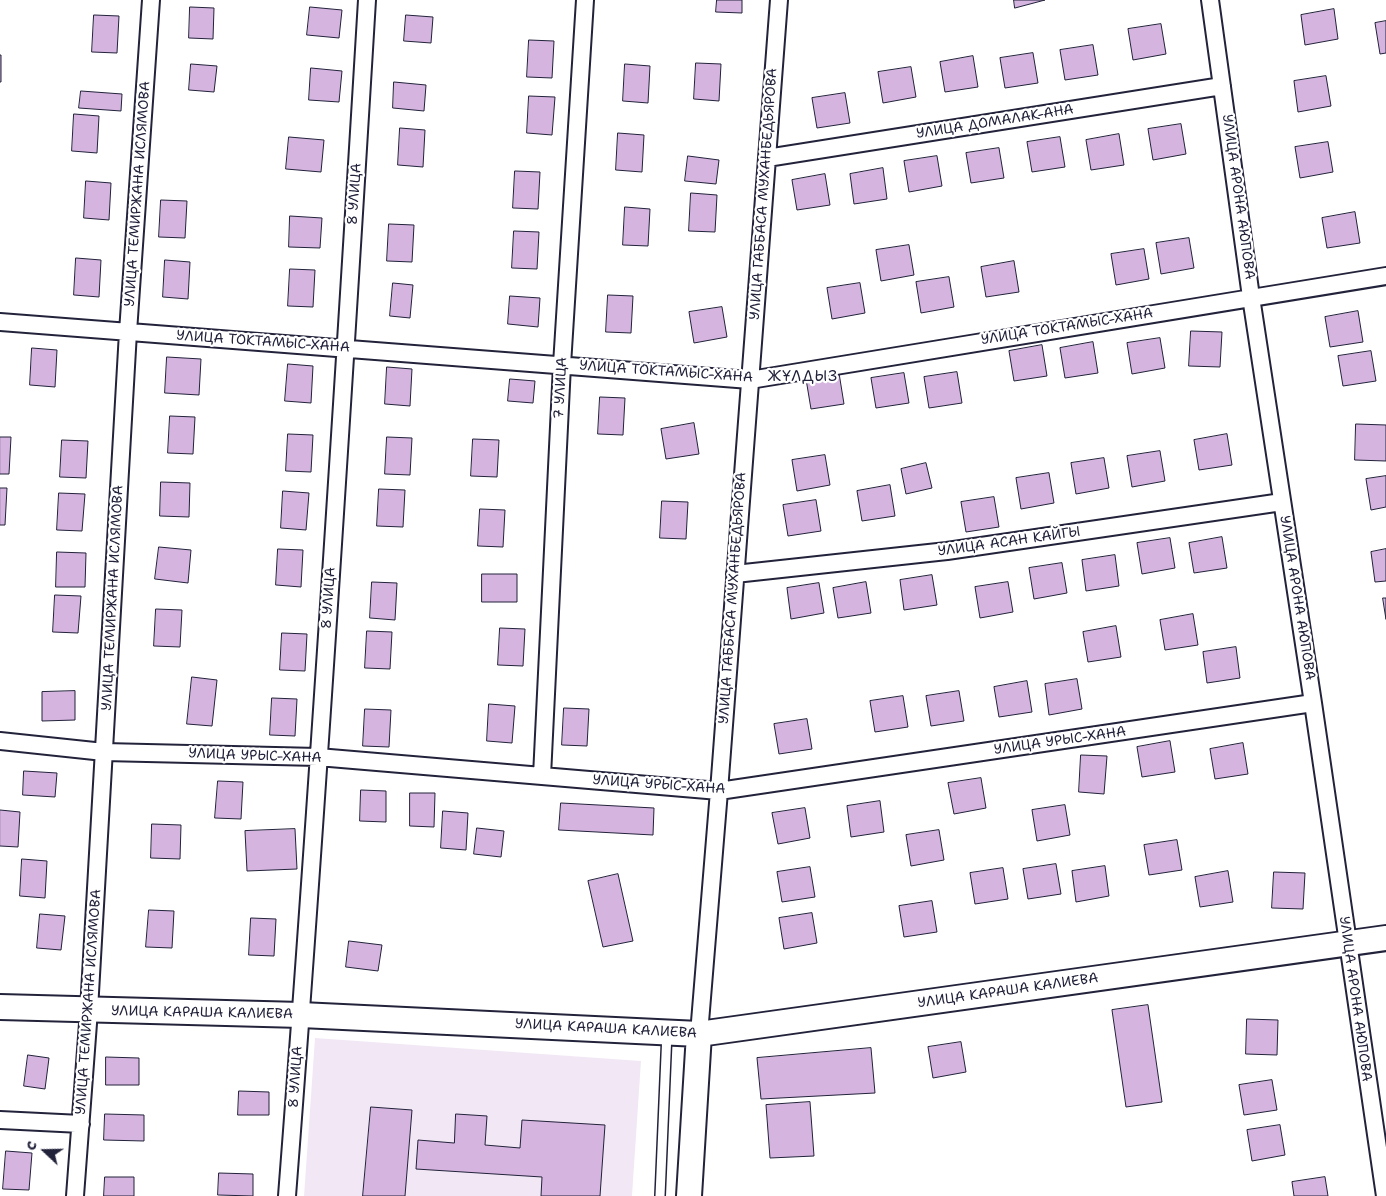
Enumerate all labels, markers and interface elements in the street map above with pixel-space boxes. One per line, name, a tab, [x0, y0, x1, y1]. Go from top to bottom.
street label: УЛИЦА ГАББАСА МУХАНБЕДЬЯРОВА	[747, 67, 781, 321]
street label: УЛИЦА ТЕМИРЖАНА ИСЛЯМОВА	[122, 81, 154, 307]
street label: УЛИЦА ДОМАЛАК-АНА	[915, 101, 1075, 143]
street label: УЛИЦА АРОНА АЮПОВА	[1218, 113, 1258, 281]
street label: 8 УЛИЦА	[344, 162, 366, 226]
street label: УЛИЦА ТОКТАМЫС-ХАНА	[980, 305, 1154, 349]
street label: УЛИЦА ТОКТАМЫС-ХАНА	[176, 328, 350, 356]
street label: 7 УЛИЦА	[551, 357, 571, 419]
street label: УЛИЦА ТОКТАМЫС-ХАНА	[579, 358, 753, 386]
district label: ЖҰЛДЫЗ	[767, 368, 839, 386]
street label: УЛИЦА ГАББАСА МУХАНБЕДЬЯРОВА	[716, 471, 750, 725]
street label: УЛИЦА ТЕМИРЖАНА ИСЛЯМОВА	[99, 485, 127, 711]
street label: УЛИЦА АРОНА АЮПОВА	[1276, 514, 1318, 682]
street label: УЛИЦА АСАН КАЙГЫ	[937, 524, 1081, 560]
street label: 8 УЛИЦА	[318, 566, 340, 630]
street label: УЛИЦА УРЫС-ХАНА	[993, 723, 1127, 759]
street label: УЛИЦА УРЫС-ХАНА	[188, 745, 322, 767]
street label: УЛИЦА УРЫС-ХАНА	[592, 772, 726, 798]
street label: УЛИЦА ТЕМИРЖАНА ИСЛЯМОВА	[73, 889, 105, 1115]
street label: УЛИЦА АРОНА АЮПОВА	[1335, 915, 1375, 1083]
street label: УЛИЦА КАРАША КАЛИЕВА	[917, 970, 1099, 1012]
street label: УЛИЦА КАРАША КАЛИЕВА	[111, 1003, 293, 1023]
street label: УЛИЦА КАРАША КАЛИЕВА	[515, 1016, 697, 1042]
street label: 8 УЛИЦА	[285, 1045, 307, 1109]
north arrow	[20, 1126, 70, 1176]
text: С	[21, 1138, 41, 1153]

